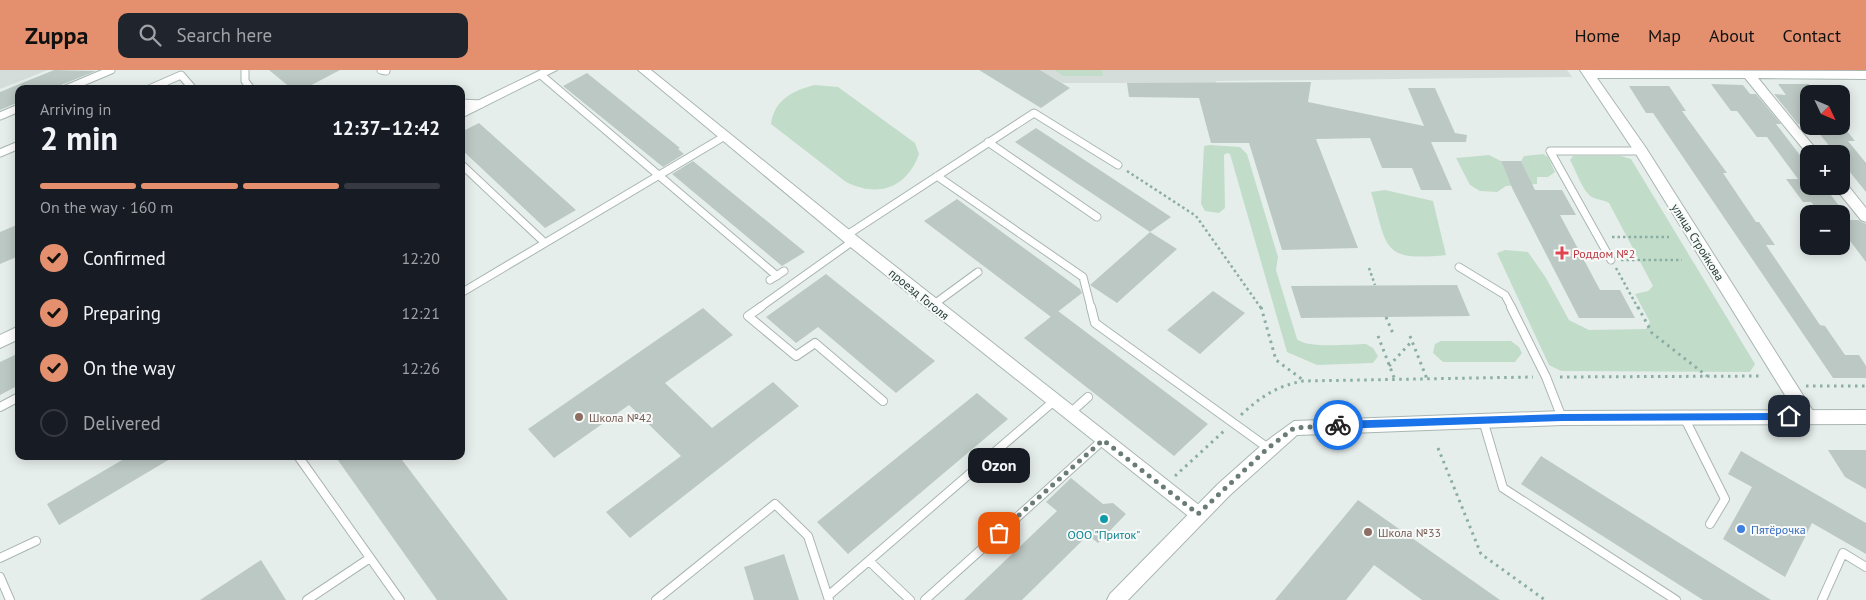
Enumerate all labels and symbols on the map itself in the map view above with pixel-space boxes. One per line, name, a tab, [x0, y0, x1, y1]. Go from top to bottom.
north arrow	[1800, 85, 1850, 135]
street label: улица Стройкова	[1668, 201, 1728, 283]
marker: Роддом №2	[1555, 246, 1569, 260]
place label: Роддом №2	[1573, 246, 1635, 261]
street label: проезд Гоголя	[886, 265, 952, 323]
pin	[1768, 395, 1810, 437]
courier	[1313, 400, 1363, 450]
place label: Школа №42	[589, 410, 652, 425]
marker: Школа №42	[573, 411, 585, 423]
callout: Ozon	[968, 448, 1030, 483]
pin	[978, 512, 1020, 554]
marker: ООО "Приток"	[1098, 513, 1110, 525]
place label: Пятёрочка	[1751, 522, 1806, 537]
marker: Пятёрочка	[1735, 523, 1747, 535]
place label: Школа №33	[1378, 525, 1441, 540]
marker: Школа №33	[1362, 526, 1374, 538]
place label: ООО "Приток"	[1068, 527, 1140, 542]

